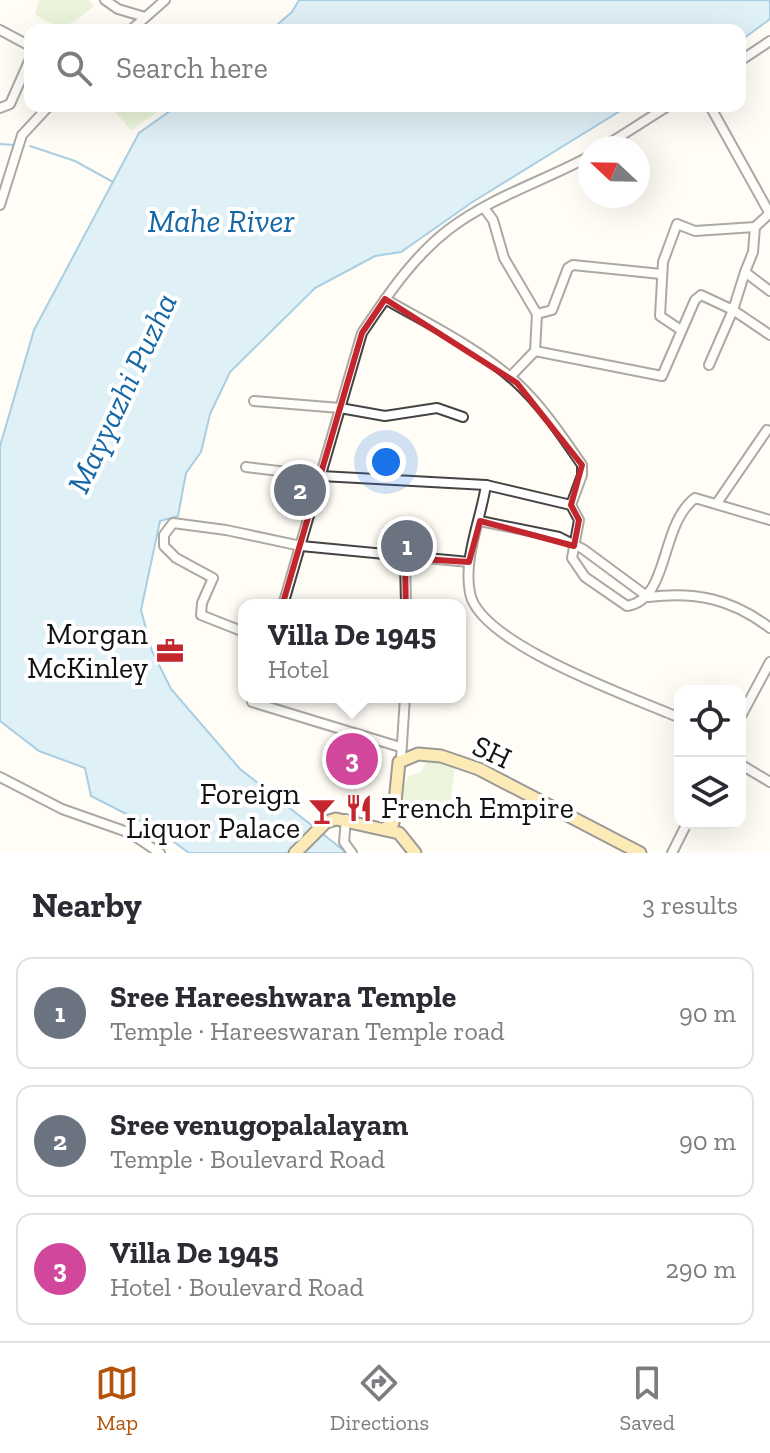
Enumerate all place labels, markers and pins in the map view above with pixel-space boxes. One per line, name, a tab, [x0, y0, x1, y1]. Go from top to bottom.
pin: 2	[274, 460, 326, 520]
pin: 1	[381, 516, 433, 576]
place label: Morgan McKinley	[27, 616, 149, 686]
office icon: Morgan McKinley	[155, 636, 185, 666]
pin: 3	[326, 729, 378, 789]
place label: Foreign Liquor Palace	[126, 776, 300, 846]
place label: French Empire	[381, 790, 574, 826]
restaurant icon: French Empire	[344, 793, 374, 823]
bar icon: Foreign Liquor Palace	[307, 796, 337, 826]

